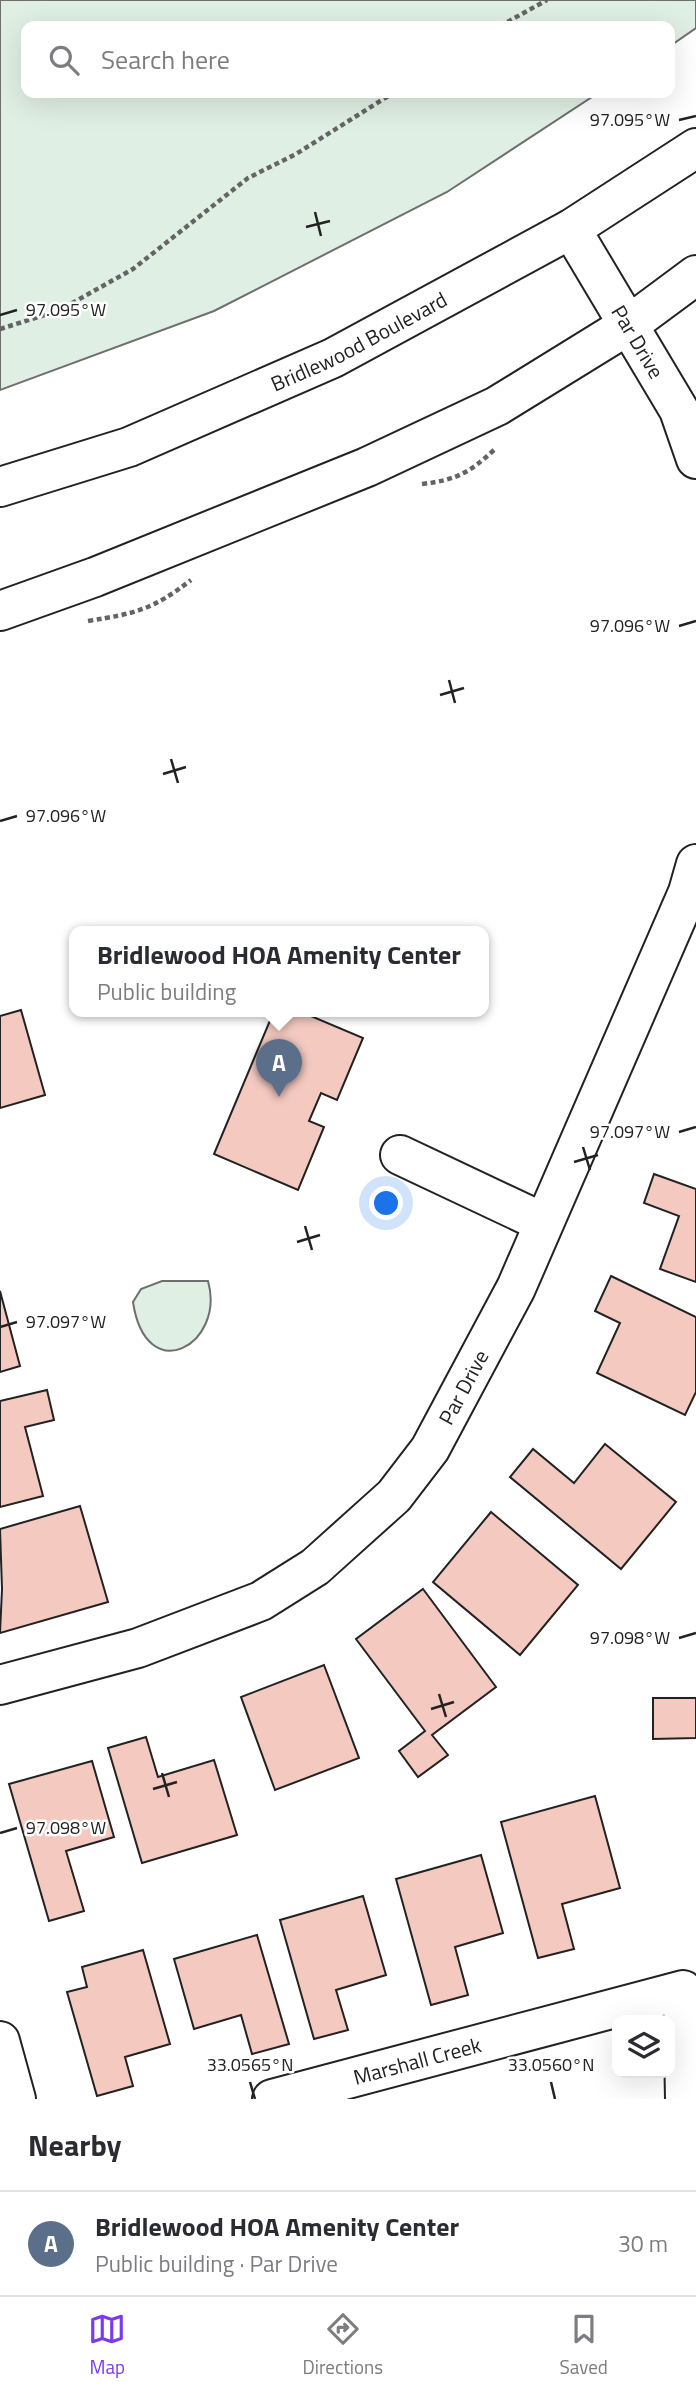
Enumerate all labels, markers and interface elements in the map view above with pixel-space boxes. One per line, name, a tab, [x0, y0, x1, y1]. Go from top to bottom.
search box	[21, 21, 675, 98]
text: Search here	[101, 40, 230, 79]
icon: search	[45, 41, 83, 79]
text: 97.095°W	[590, 106, 670, 133]
street label: Bridlewood Boulevard	[265, 283, 453, 399]
text: 97.095°W	[26, 296, 106, 323]
street label: Par Drive	[604, 299, 673, 384]
text: 97.096°W	[590, 612, 670, 639]
text: 97.096°W	[26, 802, 106, 829]
popup	[69, 926, 489, 1017]
text: Bridlewood HOA Amenity Center	[97, 935, 461, 974]
text: Public building	[97, 974, 236, 1009]
pin: A	[256, 1039, 302, 1097]
text: 97.097°W	[590, 1118, 670, 1145]
your location	[369, 1186, 403, 1220]
text: 97.097°W	[26, 1308, 106, 1335]
street label: Par Drive	[430, 1344, 496, 1430]
text: 97.098°W	[590, 1624, 670, 1651]
text: 97.098°W	[26, 1814, 106, 1841]
map controls	[612, 2015, 675, 2078]
button: layers	[612, 2015, 675, 2078]
street label: Marshall Creek	[350, 2028, 484, 2093]
text: 33.0565°N	[207, 2051, 293, 2078]
text: 33.0560°N	[508, 2051, 594, 2078]
text: Nearby	[28, 2122, 121, 2168]
text: Bridlewood HOA Amenity Center	[95, 2207, 459, 2246]
text: A	[44, 2226, 58, 2261]
text: 30 m	[618, 2226, 668, 2261]
text: Public building · Par Drive	[95, 2246, 338, 2281]
tab: Map	[88, 2310, 126, 2381]
tab: Directions	[303, 2310, 383, 2381]
tab: Saved	[559, 2310, 608, 2381]

